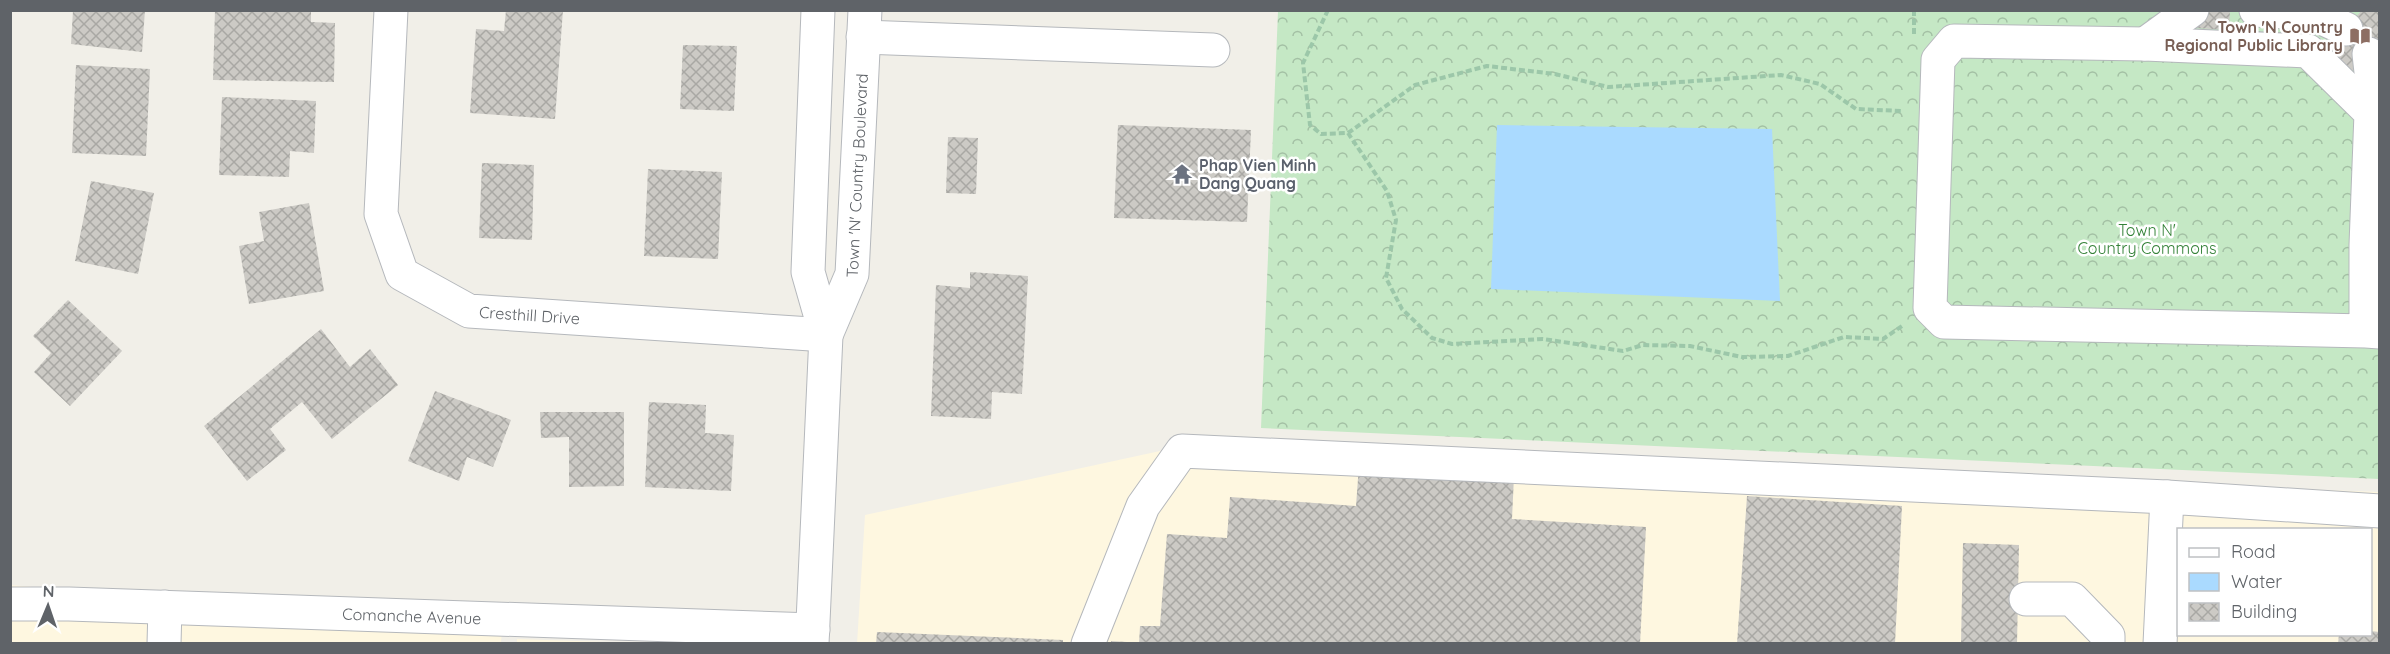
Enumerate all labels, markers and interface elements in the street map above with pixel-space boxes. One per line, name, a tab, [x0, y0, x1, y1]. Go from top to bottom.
place label: Town 'N Country Regional Public Library	[2165, 17, 2343, 55]
library icon: Town 'N Country Regional Public Library	[2348, 24, 2372, 48]
street label: Town 'N' Country Boulevard	[842, 73, 872, 278]
place label: Phap Vien Minh Dang Quang	[1199, 155, 1316, 193]
temple icon: Phap Vien Minh Dang Quang	[1170, 162, 1194, 186]
park label: Town N' Country Commons	[2077, 220, 2217, 258]
street label: Cresthill Drive	[478, 302, 581, 328]
legend	[2177, 528, 2372, 636]
text: Road	[2231, 540, 2276, 563]
text: Water	[2231, 570, 2282, 593]
north arrow	[18, 576, 78, 636]
text: N	[42, 581, 55, 601]
text: Building	[2231, 600, 2297, 623]
street label: Comanche Avenue	[342, 604, 482, 628]

